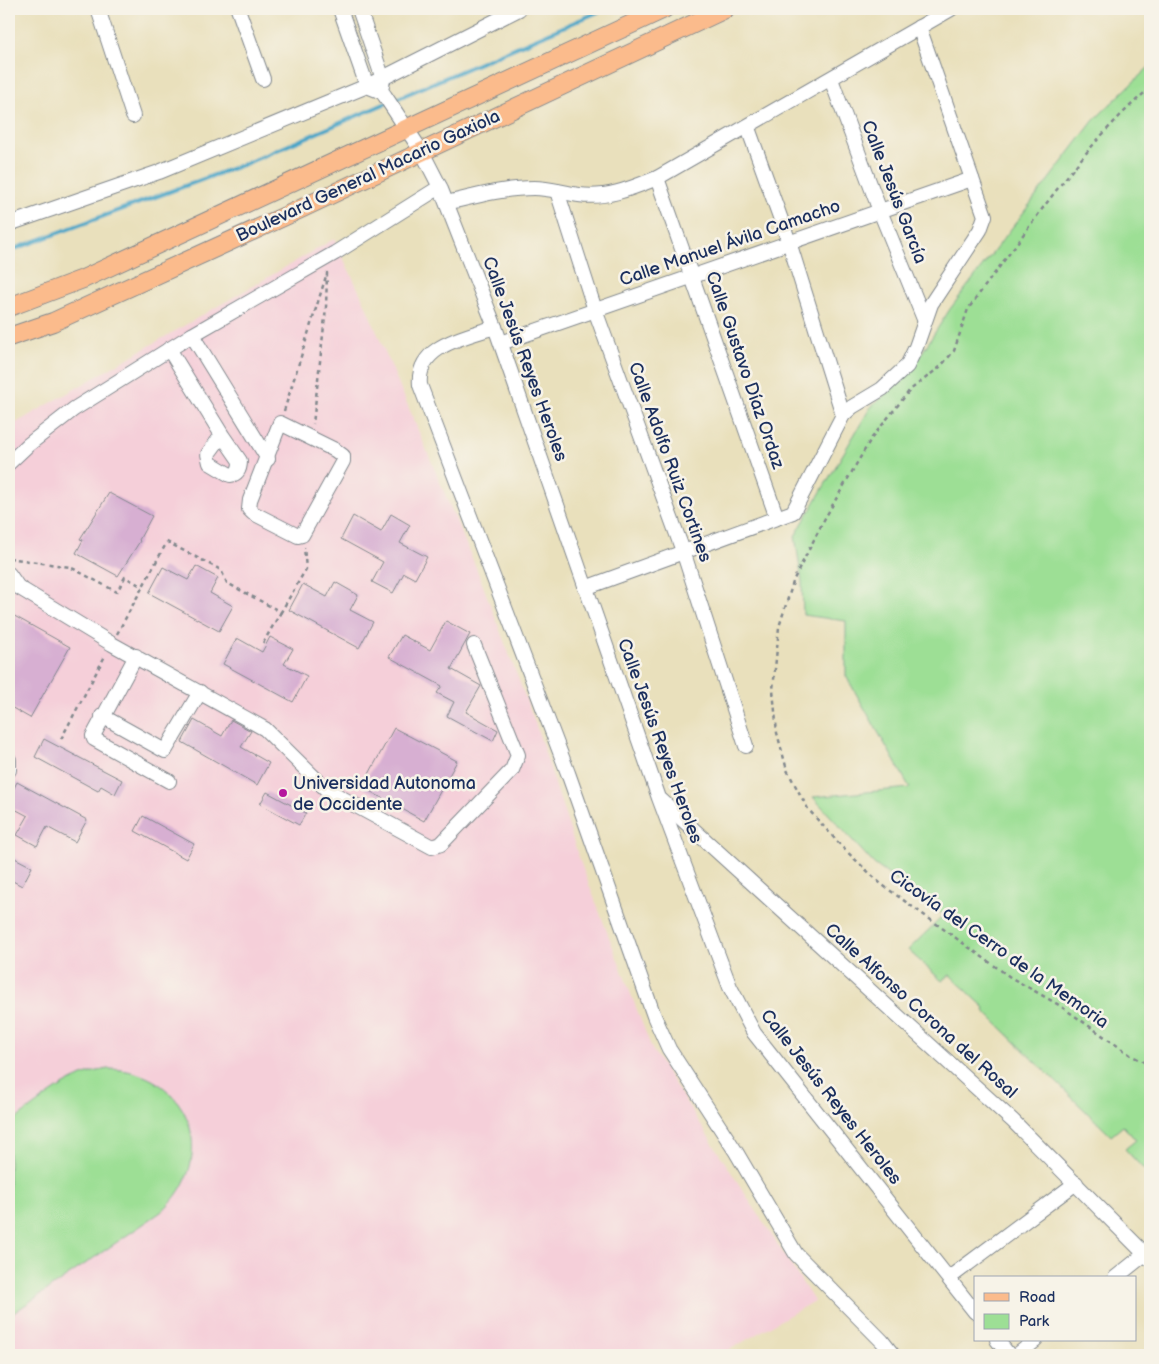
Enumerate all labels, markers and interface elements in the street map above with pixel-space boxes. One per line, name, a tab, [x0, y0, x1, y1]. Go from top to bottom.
street label: Boulevard General Macario Gaxiola	[233, 105, 503, 247]
street label: Calle Jesús García	[857, 117, 931, 267]
street label: Calle Manuel Ávila Camacho	[616, 193, 843, 291]
street label: Calle Jesús Reyes Heroles	[478, 254, 572, 464]
street label: Calle Gustavo Díaz Ordaz	[701, 268, 789, 472]
street label: Calle Adolfo Ruiz Cortines	[624, 359, 716, 565]
street label: Calle Jesús Reyes Heroles	[613, 636, 707, 846]
place label: Universidad Autonoma de Occidente	[293, 773, 476, 815]
marker: Universidad Autonoma de Occidente	[277, 787, 289, 799]
street label: Cicovía del Cerro de la Memoria	[885, 865, 1113, 1033]
street label: Calle Alfonso Corona del Rosal	[821, 919, 1021, 1103]
street label: Calle Jesús Reyes Heroles	[756, 1005, 906, 1189]
legend	[974, 1276, 1136, 1342]
text: Road	[1019, 1288, 1055, 1307]
text: Park	[1019, 1312, 1050, 1331]

